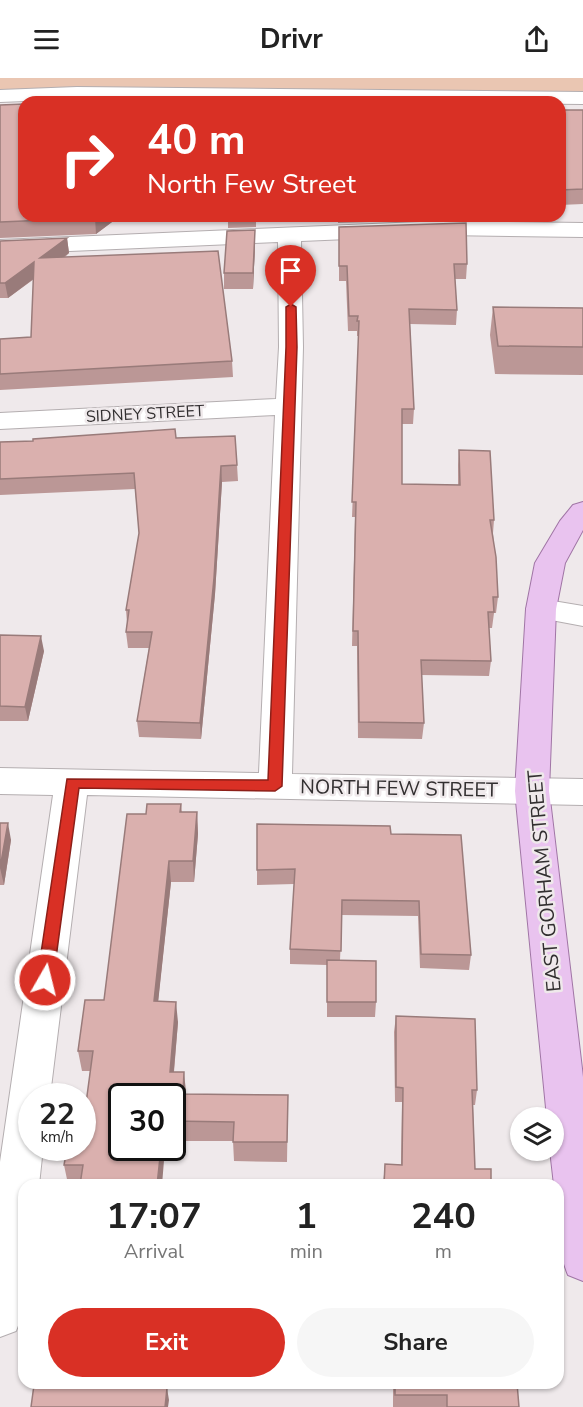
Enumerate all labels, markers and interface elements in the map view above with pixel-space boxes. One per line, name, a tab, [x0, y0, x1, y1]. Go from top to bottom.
text: Drivr	[260, 21, 323, 58]
icon: menu	[30, 23, 63, 56]
icon: share	[520, 23, 553, 56]
text: 40 m	[147, 112, 246, 169]
icon: right	[48, 120, 126, 198]
text: North Few Street	[147, 166, 356, 203]
pin	[265, 245, 316, 307]
icon: arrive	[274, 254, 307, 287]
street label: SIDNEY STREET	[85, 400, 205, 428]
street label: EAST GORHAM STREET	[521, 769, 568, 993]
street label: NORTH FEW STREET	[300, 773, 498, 804]
position arrow	[13, 948, 77, 1012]
speed limit sign: 30	[108, 1083, 186, 1161]
text: 22	[39, 1094, 75, 1135]
map controls	[510, 1107, 564, 1161]
button: layers	[510, 1107, 564, 1161]
text: km/h	[40, 1127, 74, 1147]
text: 17:07	[106, 1192, 202, 1241]
text: 1	[295, 1192, 317, 1241]
text: 240	[411, 1192, 476, 1241]
text: Arrival	[124, 1238, 184, 1265]
text: min	[290, 1238, 323, 1265]
text: m	[435, 1238, 452, 1265]
button: Exit	[48, 1308, 285, 1377]
button: Share	[297, 1308, 534, 1377]

